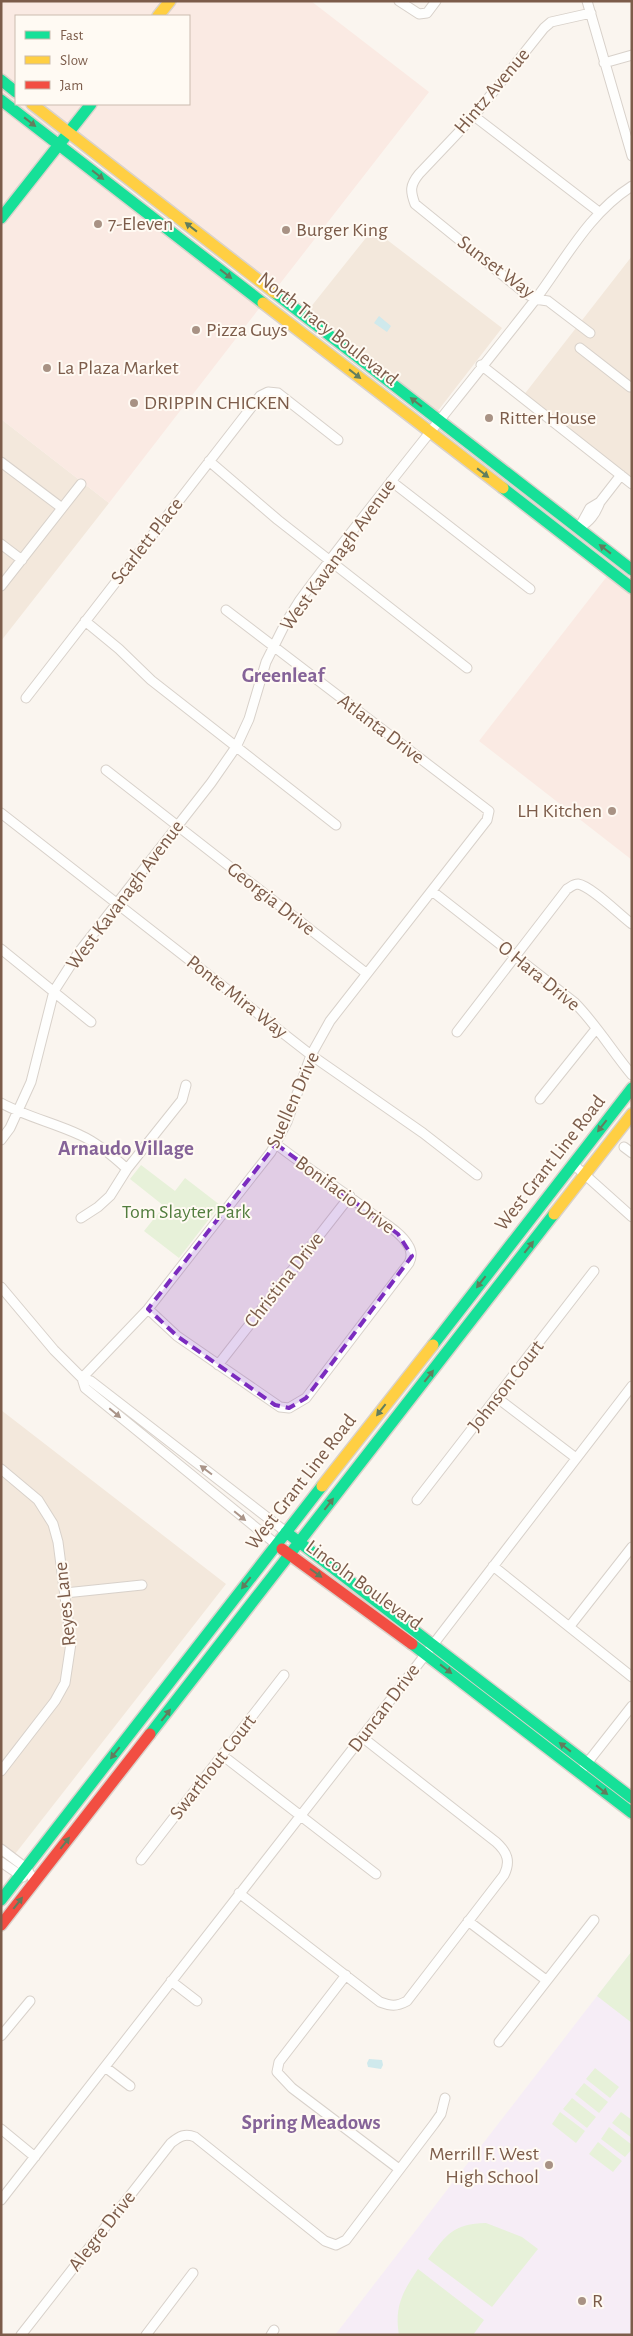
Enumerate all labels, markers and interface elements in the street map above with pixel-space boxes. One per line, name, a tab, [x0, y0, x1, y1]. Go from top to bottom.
legend	[15, 15, 190, 105]
text: Fast	[60, 28, 84, 43]
street label: Hintz Avenue	[451, 44, 533, 138]
text: Slow	[60, 53, 88, 68]
text: Jam	[60, 78, 83, 93]
one-way arrow	[23, 117, 36, 128]
one-way arrow	[91, 169, 104, 180]
place label: 7-Eleven	[108, 214, 173, 234]
marker: 7-Eleven	[92, 218, 104, 230]
place label: Burger King	[296, 220, 388, 240]
one-way arrow	[185, 222, 198, 233]
marker: Burger King	[280, 224, 292, 236]
street label: Sunset Way	[454, 232, 538, 302]
street label: North Tracy Boulevard	[254, 268, 402, 390]
one-way arrow	[219, 269, 232, 280]
place label: Pizza Guys	[206, 320, 288, 340]
marker: Pizza Guys	[190, 324, 202, 336]
place label: La Plaza Market	[57, 358, 179, 378]
marker: La Plaza Market	[41, 362, 53, 374]
one-way arrow	[348, 369, 362, 379]
place label: DRIPPIN CHICKEN	[144, 393, 290, 413]
marker: DRIPPIN CHICKEN	[128, 397, 140, 409]
one-way arrow	[410, 397, 423, 408]
place label: Ritter House	[499, 408, 596, 428]
marker: Ritter House	[483, 412, 495, 424]
one-way arrow	[476, 468, 489, 479]
street label: West Kavanagh Avenue	[277, 476, 399, 634]
street label: Scarlett Place	[107, 494, 187, 588]
one-way arrow	[598, 544, 612, 554]
district label: Greenleaf	[242, 665, 326, 686]
street label: Atlanta Drive	[334, 690, 428, 768]
place label: LH Kitchen	[517, 801, 602, 821]
marker: LH Kitchen	[606, 805, 618, 817]
street label: West Kavanagh Avenue	[62, 817, 188, 973]
street label: Georgia Drive	[223, 859, 319, 939]
street label: O Hara Drive	[494, 937, 584, 1015]
street label: Ponte Mira Way	[183, 952, 292, 1043]
street label: Suellen Drive	[263, 1049, 323, 1151]
street label: West Grant Line Road	[491, 1091, 609, 1235]
one-way arrow	[597, 1120, 607, 1133]
district label: Arnaudo Village	[58, 1138, 194, 1159]
street label: Bonifacio Drive	[292, 1152, 398, 1238]
park label: Tom Slayter Park	[122, 1202, 250, 1222]
street label: Christina Drive	[241, 1229, 327, 1331]
one-way arrow	[524, 1241, 534, 1254]
one-way arrow	[475, 1275, 486, 1288]
street label: Johnson Court	[464, 1336, 548, 1435]
one-way arrow	[424, 1370, 435, 1383]
one-way arrow	[375, 1404, 386, 1417]
one-way arrow	[108, 1407, 121, 1418]
street label: West Grant Line Road	[242, 1410, 360, 1554]
one-way arrow	[199, 1465, 212, 1476]
one-way arrow	[324, 1498, 335, 1511]
one-way arrow	[234, 1510, 247, 1521]
street label: Lincoln Boulevard	[302, 1536, 426, 1634]
street label: Reyes Lane	[51, 1561, 79, 1647]
one-way arrow	[309, 1568, 323, 1578]
one-way arrow	[241, 1576, 252, 1589]
street label: Duncan Drive	[344, 1660, 424, 1756]
one-way arrow	[440, 1664, 453, 1675]
one-way arrow	[160, 1709, 171, 1722]
street label: Swarthout Court	[166, 1710, 260, 1823]
one-way arrow	[559, 1741, 572, 1752]
one-way arrow	[109, 1746, 120, 1759]
one-way arrow	[596, 1785, 609, 1796]
one-way arrow	[60, 1837, 71, 1850]
one-way arrow	[13, 1897, 24, 1910]
district label: Spring Meadows	[241, 2112, 381, 2133]
place label: Merrill F. West High School	[429, 2144, 540, 2187]
marker: Merrill F. West High School	[543, 2159, 555, 2171]
street label: Alegre Drive	[65, 2187, 139, 2275]
place label: R	[592, 2291, 603, 2311]
marker: R	[576, 2295, 588, 2307]

